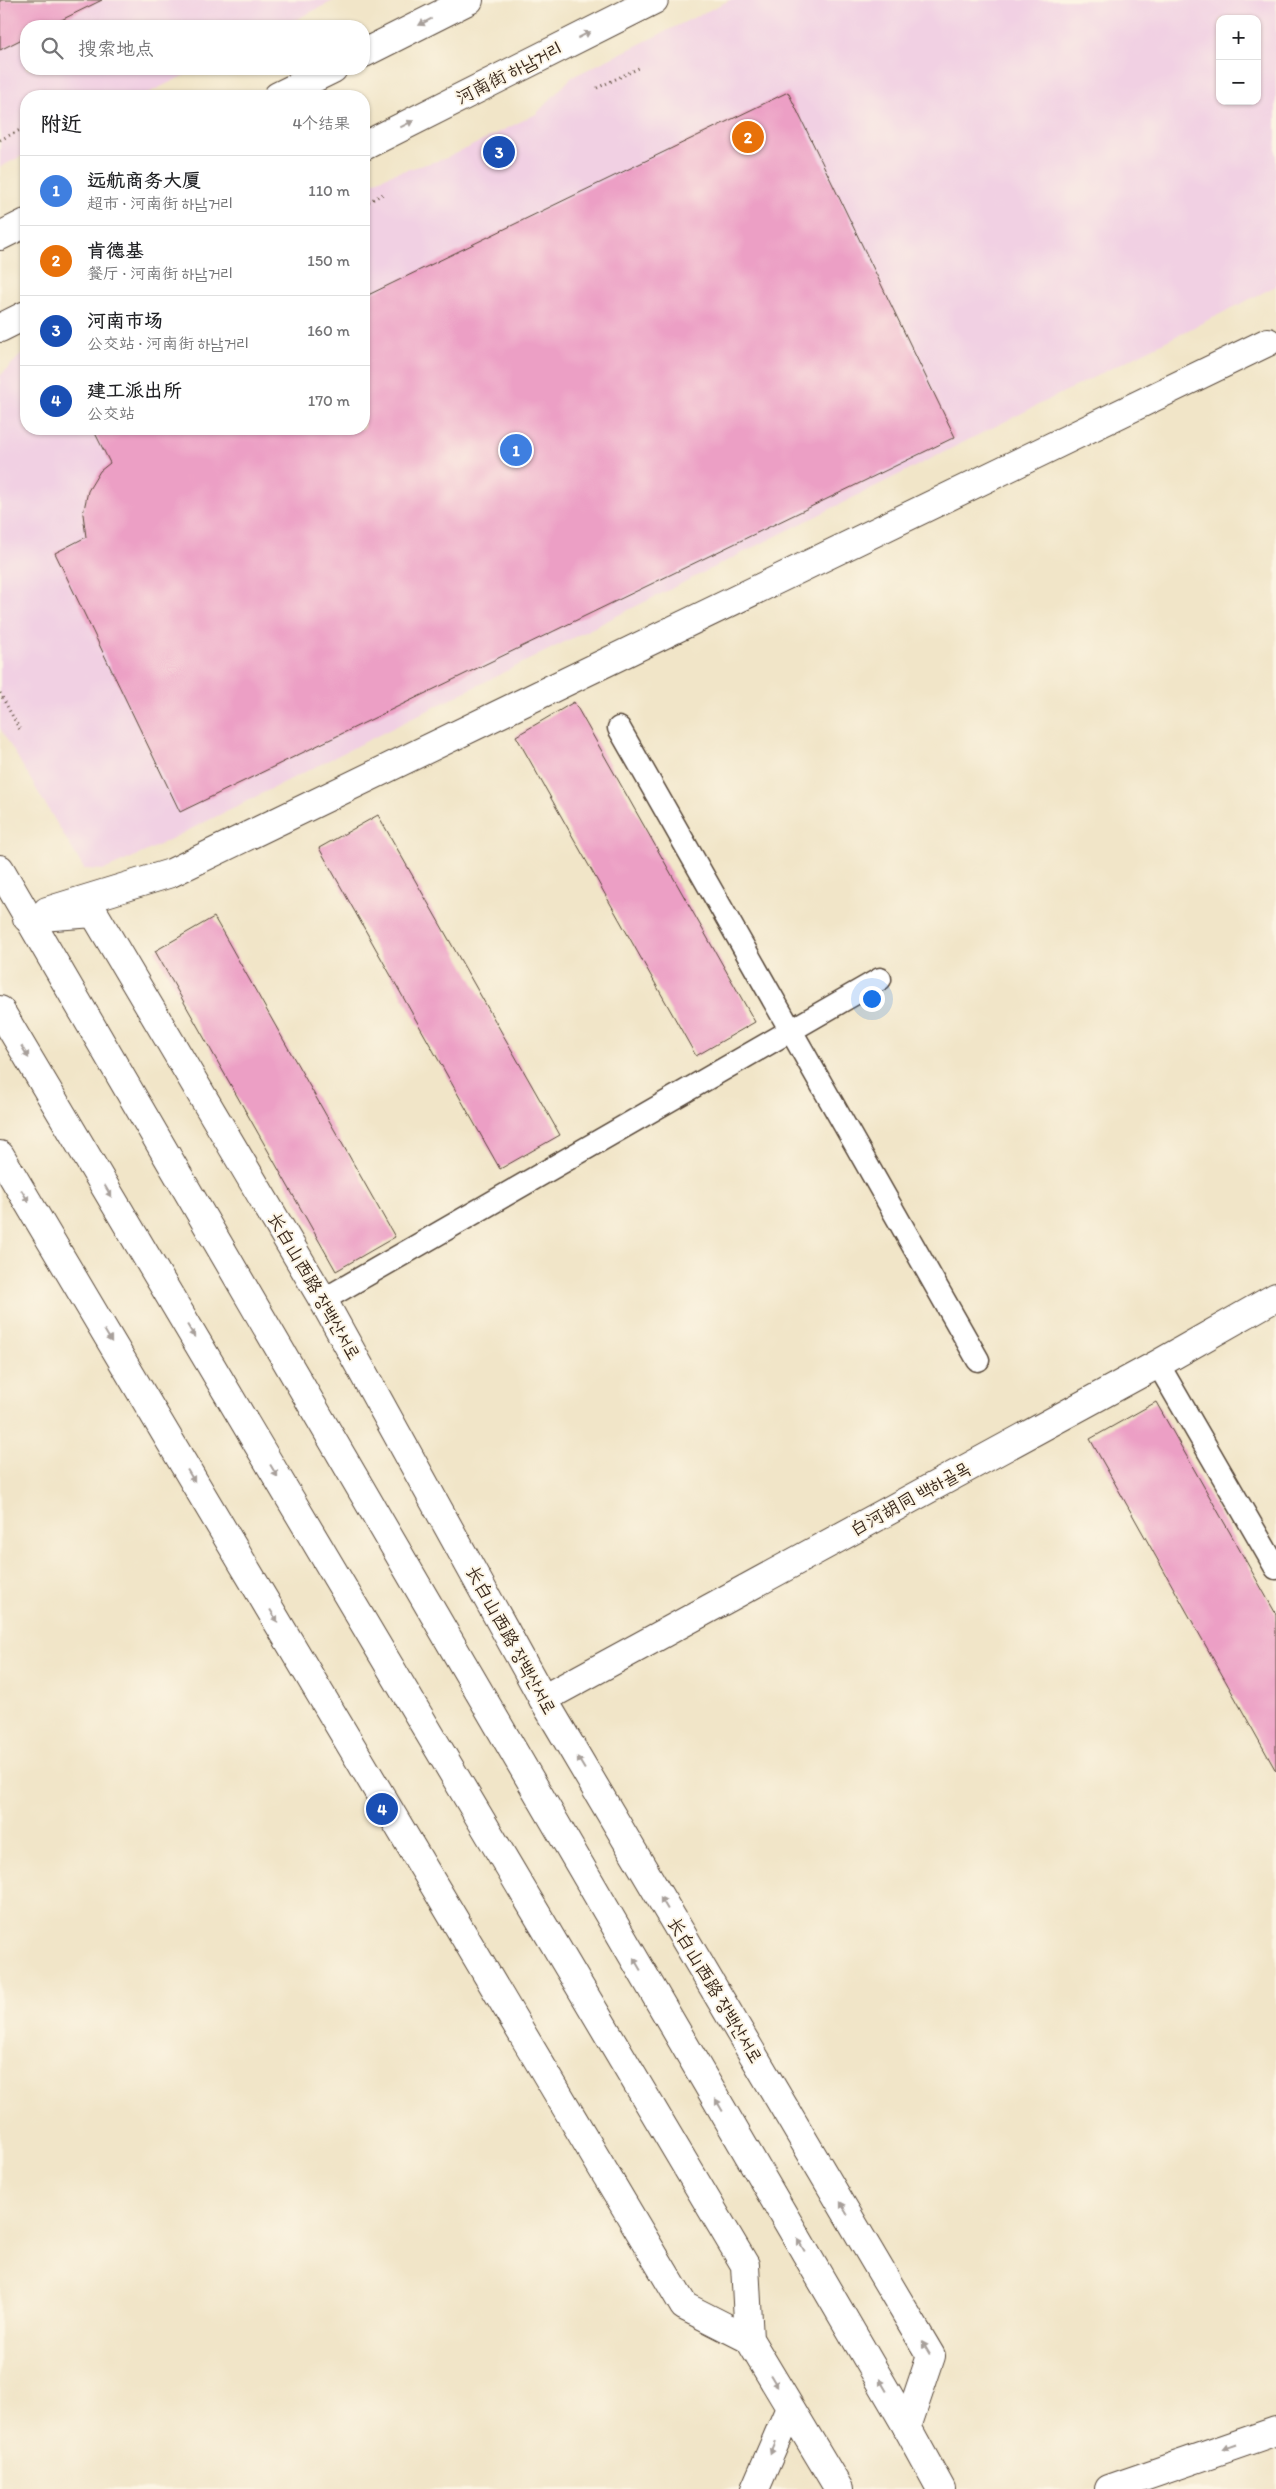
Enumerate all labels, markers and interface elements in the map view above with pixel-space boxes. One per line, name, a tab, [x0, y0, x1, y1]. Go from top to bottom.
map controls	[1216, 15, 1261, 105]
button: +	[1216, 15, 1261, 60]
one-way arrow	[418, 18, 433, 26]
search box	[20, 20, 370, 75]
one-way arrow	[577, 31, 591, 39]
icon: search	[38, 34, 66, 62]
text: 搜索地点	[78, 37, 154, 60]
street label: 河南街 하남거리	[452, 37, 566, 109]
button: −	[1216, 60, 1261, 105]
text: 附近	[40, 111, 82, 136]
text: 4个结果	[292, 114, 350, 133]
pin: 2	[732, 118, 764, 156]
one-way arrow	[400, 120, 414, 128]
pin: 3	[483, 133, 515, 171]
text: 远航商务大厦	[87, 169, 201, 192]
text: 1	[52, 181, 60, 200]
text: 110 m	[308, 181, 350, 200]
text: 超市 · 河南街 하남거리	[87, 194, 233, 213]
text: 肯德基	[87, 239, 144, 262]
text: 2	[52, 251, 60, 270]
text: 150 m	[307, 251, 350, 270]
text: 餐厅 · 河南街 하남거리	[87, 264, 233, 283]
text: 河南市场	[87, 309, 163, 332]
text: 3	[52, 321, 60, 340]
text: 160 m	[307, 321, 350, 340]
text: 公交站 · 河南街 하남거리	[87, 334, 249, 353]
text: 建工派出所	[87, 379, 182, 402]
text: 4	[51, 391, 61, 410]
text: 170 m	[308, 391, 350, 410]
text: 公交站	[87, 404, 135, 423]
pin: 1	[500, 431, 532, 469]
your location	[859, 986, 885, 1012]
one-way arrow	[20, 1045, 29, 1058]
one-way arrow	[103, 1185, 112, 1198]
one-way arrow	[20, 1190, 29, 1203]
street label: 长白山西路 장백산서로	[263, 1208, 365, 1364]
one-way arrow	[186, 1325, 195, 1338]
one-way arrow	[103, 1330, 112, 1343]
street label: 白河胡同 백하골목	[846, 1457, 974, 1541]
one-way arrow	[269, 1464, 278, 1477]
one-way arrow	[186, 1469, 195, 1482]
street label: 长白山西路 장백산서로	[461, 1562, 561, 1718]
one-way arrow	[269, 1609, 278, 1622]
one-way arrow	[577, 1755, 585, 1770]
pin: 4	[366, 1790, 398, 1828]
one-way arrow	[659, 1896, 668, 1909]
street label: 长白山西路 장백산서로	[663, 1913, 767, 2067]
one-way arrow	[633, 1958, 642, 1971]
one-way arrow	[715, 2098, 724, 2111]
one-way arrow	[839, 2202, 848, 2215]
one-way arrow	[797, 2238, 805, 2252]
one-way arrow	[922, 2342, 931, 2355]
one-way arrow	[769, 2374, 778, 2387]
one-way arrow	[878, 2379, 887, 2392]
one-way arrow	[768, 2441, 776, 2455]
one-way arrow	[1222, 2443, 1237, 2451]

